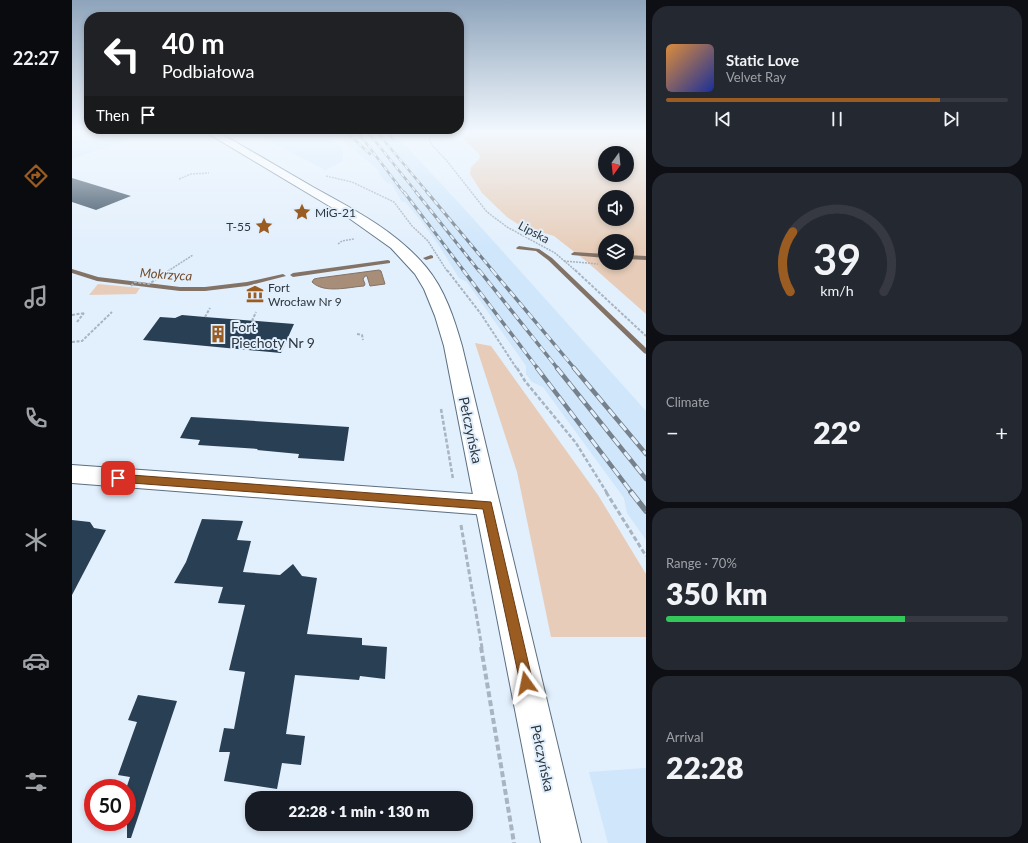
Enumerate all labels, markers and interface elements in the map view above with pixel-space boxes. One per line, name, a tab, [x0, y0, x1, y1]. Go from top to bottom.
text: 40 m	[162, 26, 225, 60]
icon: left	[96, 28, 148, 80]
text: 22:27	[13, 47, 59, 69]
text: Static Love	[726, 51, 799, 69]
text: Podbiałowa	[162, 60, 255, 82]
text: Velvet Ray	[726, 69, 786, 85]
icon: arrive	[137, 104, 159, 126]
text: Then	[96, 106, 129, 124]
icon: previous	[712, 108, 734, 130]
icon: pause	[826, 108, 848, 130]
icon: next	[940, 108, 962, 130]
north arrow	[598, 146, 634, 182]
map controls	[598, 146, 634, 270]
icon: directions	[22, 162, 50, 190]
button: sound	[598, 190, 634, 226]
place icon: MiG-21	[292, 202, 312, 222]
place label: MiG-21	[315, 205, 356, 220]
place icon: T-55	[254, 216, 274, 236]
street label: Lipska	[516, 218, 552, 246]
place label: T-55	[226, 219, 251, 234]
button: layers	[598, 234, 634, 270]
text: 39	[813, 234, 861, 284]
water label: Mokrzyca	[139, 264, 193, 284]
place label: Fort Wrocław Nr 9	[268, 280, 342, 309]
text: km/h	[820, 282, 854, 299]
icon: music	[22, 283, 50, 311]
museum icon: Fort Wrocław Nr 9	[245, 284, 265, 304]
place label: Fort Piechoty Nr 9	[231, 318, 315, 351]
building icon: Fort Piechoty Nr 9	[208, 324, 228, 344]
text: Climate	[666, 394, 709, 410]
street label: Pełczyńska	[456, 395, 486, 465]
icon: phone	[22, 404, 50, 432]
text: 22°	[813, 414, 861, 450]
text: −	[666, 419, 679, 446]
text: +	[995, 419, 1008, 446]
pin	[101, 461, 135, 495]
icon: arrive	[107, 467, 129, 489]
icon: climate	[22, 526, 50, 554]
text: Range · 70%	[666, 555, 737, 571]
text: 350 km	[666, 575, 767, 611]
icon: car	[22, 647, 50, 675]
position arrow	[505, 662, 547, 704]
street label: Pełczyńska	[528, 723, 558, 793]
text: Arrival	[666, 729, 703, 745]
text: 22:28	[666, 749, 744, 785]
icon: filters	[22, 768, 50, 796]
speed limit sign: 50	[84, 779, 136, 831]
text: 22:28 · 1 min · 130 m	[288, 802, 430, 820]

